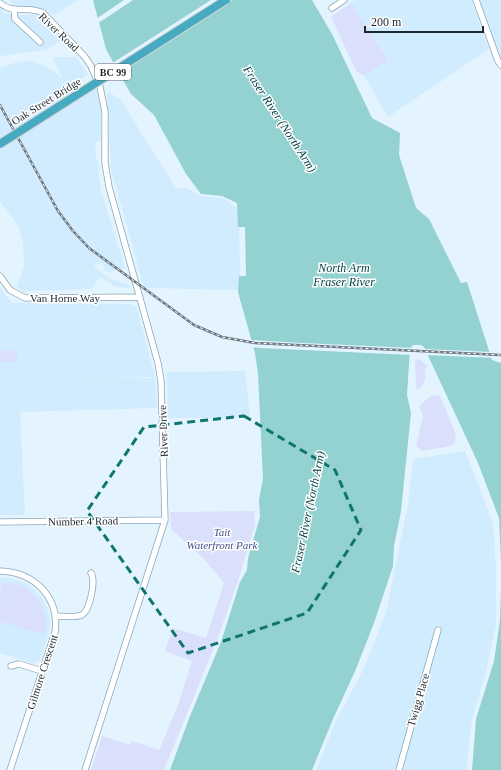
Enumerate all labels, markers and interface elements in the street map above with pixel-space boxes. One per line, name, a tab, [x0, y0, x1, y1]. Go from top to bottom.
scale bar	[365, 8, 483, 34]
street label: River Road	[37, 10, 82, 54]
text: 200 m	[371, 15, 402, 29]
water label: Fraser River (North Arm)	[240, 62, 320, 175]
road number: BC 99	[95, 64, 131, 80]
street label: Oak Street Bridge	[9, 75, 83, 127]
water label: North Arm Fraser River	[312, 261, 375, 289]
street label: Van Horne Way	[30, 292, 100, 304]
street label: River Drive	[156, 405, 170, 457]
water label: Fraser River (North Arm)	[288, 450, 328, 575]
street label: Number 4 Road	[48, 514, 119, 528]
park label: Tait Waterfront Park	[187, 526, 259, 551]
street label: Gilmore Crescent	[24, 633, 60, 711]
street label: Twigg Place	[405, 672, 431, 728]

